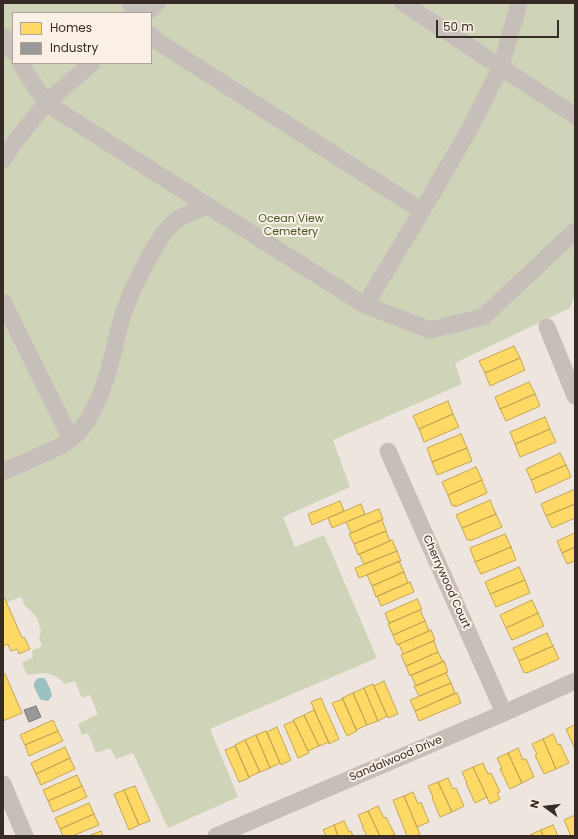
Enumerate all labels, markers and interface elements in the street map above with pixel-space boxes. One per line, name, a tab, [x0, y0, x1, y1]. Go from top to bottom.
legend	[12, 12, 152, 64]
scale bar	[438, 12, 561, 38]
text: 50 m	[443, 18, 474, 35]
text: Homes	[50, 19, 92, 36]
text: Industry	[50, 39, 98, 56]
park label: Ocean View Cemetery	[258, 212, 324, 238]
street label: Cherrywood Court	[419, 533, 473, 631]
street label: Sandalwood Drive	[348, 733, 444, 785]
north arrow	[526, 787, 566, 827]
text: N	[526, 798, 543, 810]

